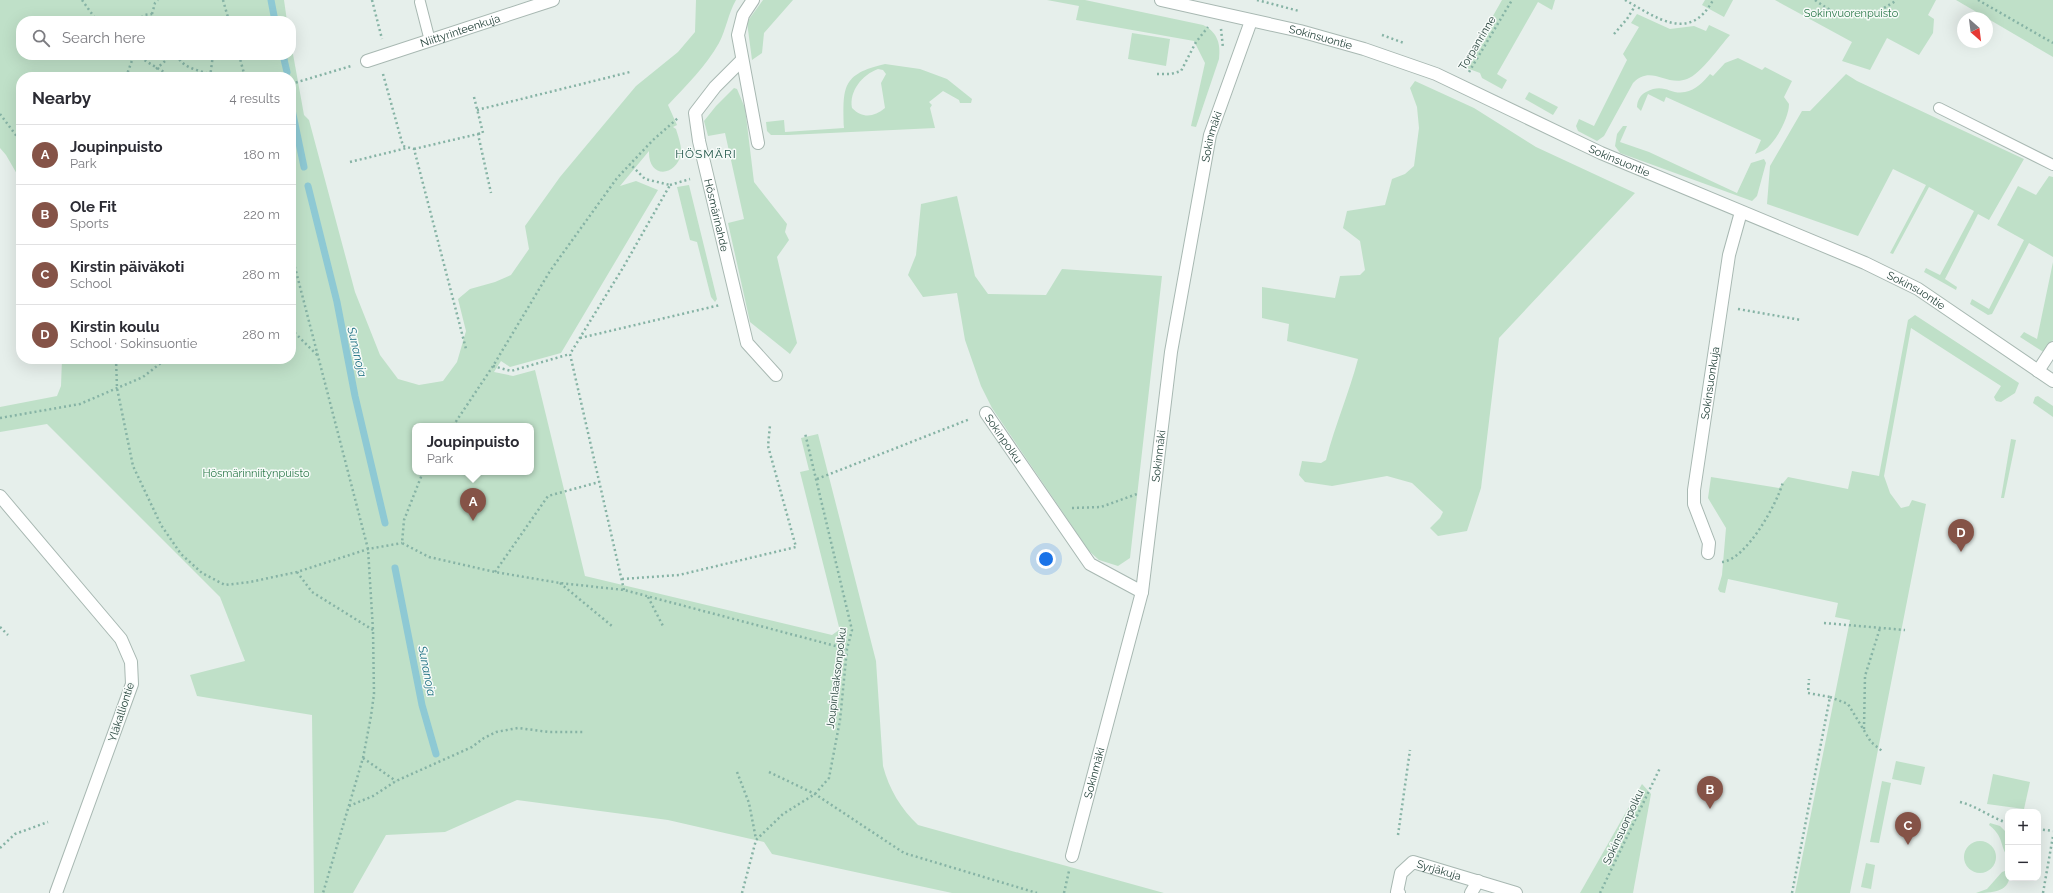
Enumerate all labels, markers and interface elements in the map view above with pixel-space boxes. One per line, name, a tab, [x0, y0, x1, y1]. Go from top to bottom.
park label: Sokinvuorenpuisto	[1804, 7, 1899, 20]
street label: Niittyrinteenkuja	[419, 12, 502, 50]
north arrow	[1957, 12, 1993, 48]
street label: Torpanrinne	[1456, 13, 1499, 73]
search box	[16, 16, 296, 60]
street label: Sokinsuontie	[1288, 23, 1354, 53]
icon: search	[30, 27, 52, 49]
text: Search here	[62, 29, 145, 47]
text: Nearby	[32, 88, 91, 108]
text: 4 results	[229, 91, 280, 106]
street label: Sokinmäki	[1199, 110, 1225, 163]
text: Joupinpuisto	[70, 138, 163, 156]
street label: Sokinsuontie	[1587, 142, 1652, 180]
text: A	[41, 147, 49, 162]
text: 180 m	[244, 147, 280, 162]
district label: HÖSMÄRI	[675, 147, 737, 161]
text: Park	[70, 156, 97, 171]
street label: Hösmärinahde	[701, 177, 731, 253]
text: Ole Fit	[70, 198, 117, 216]
text: B	[41, 207, 49, 222]
text: 220 m	[243, 207, 280, 222]
text: Sports	[70, 216, 109, 231]
text: Kirstin päiväkoti	[70, 258, 184, 276]
text: C	[41, 267, 49, 282]
text: 280 m	[242, 267, 280, 282]
street label: Sokinsuontie	[1885, 269, 1948, 313]
text: School	[70, 276, 112, 291]
text: Kirstin koulu	[70, 318, 160, 336]
water label: Sunanoja	[344, 325, 370, 378]
text: D	[40, 327, 50, 342]
text: 280 m	[242, 327, 280, 342]
text: School · Sokinsuontie	[70, 336, 197, 351]
street label: Sokinsuonkuja	[1699, 346, 1722, 420]
street label: Sokinpolku	[982, 412, 1025, 466]
popup	[412, 423, 534, 475]
street label: Sokinmäki	[1149, 429, 1169, 483]
text: Joupinpuisto	[427, 433, 519, 451]
text: Park	[427, 451, 453, 466]
park label: Hösmärinniitynpuisto	[202, 467, 310, 480]
pin: A	[460, 488, 486, 521]
pin: D	[1948, 519, 1974, 552]
your location	[1036, 549, 1056, 569]
street label: Joupinlaaksonpolku	[824, 627, 849, 729]
water label: Sunanoja	[415, 644, 439, 697]
street label: Yläkalliontie	[106, 680, 137, 744]
street label: Sokinmäki	[1082, 746, 1108, 800]
pin: B	[1697, 776, 1723, 809]
street label: Sokinsuonpolku	[1600, 788, 1647, 867]
map controls	[2005, 809, 2041, 881]
button: +	[2005, 809, 2041, 845]
pin: C	[1895, 812, 1921, 845]
button: −	[2005, 845, 2041, 881]
street label: Syrjäkuja	[1415, 857, 1463, 883]

